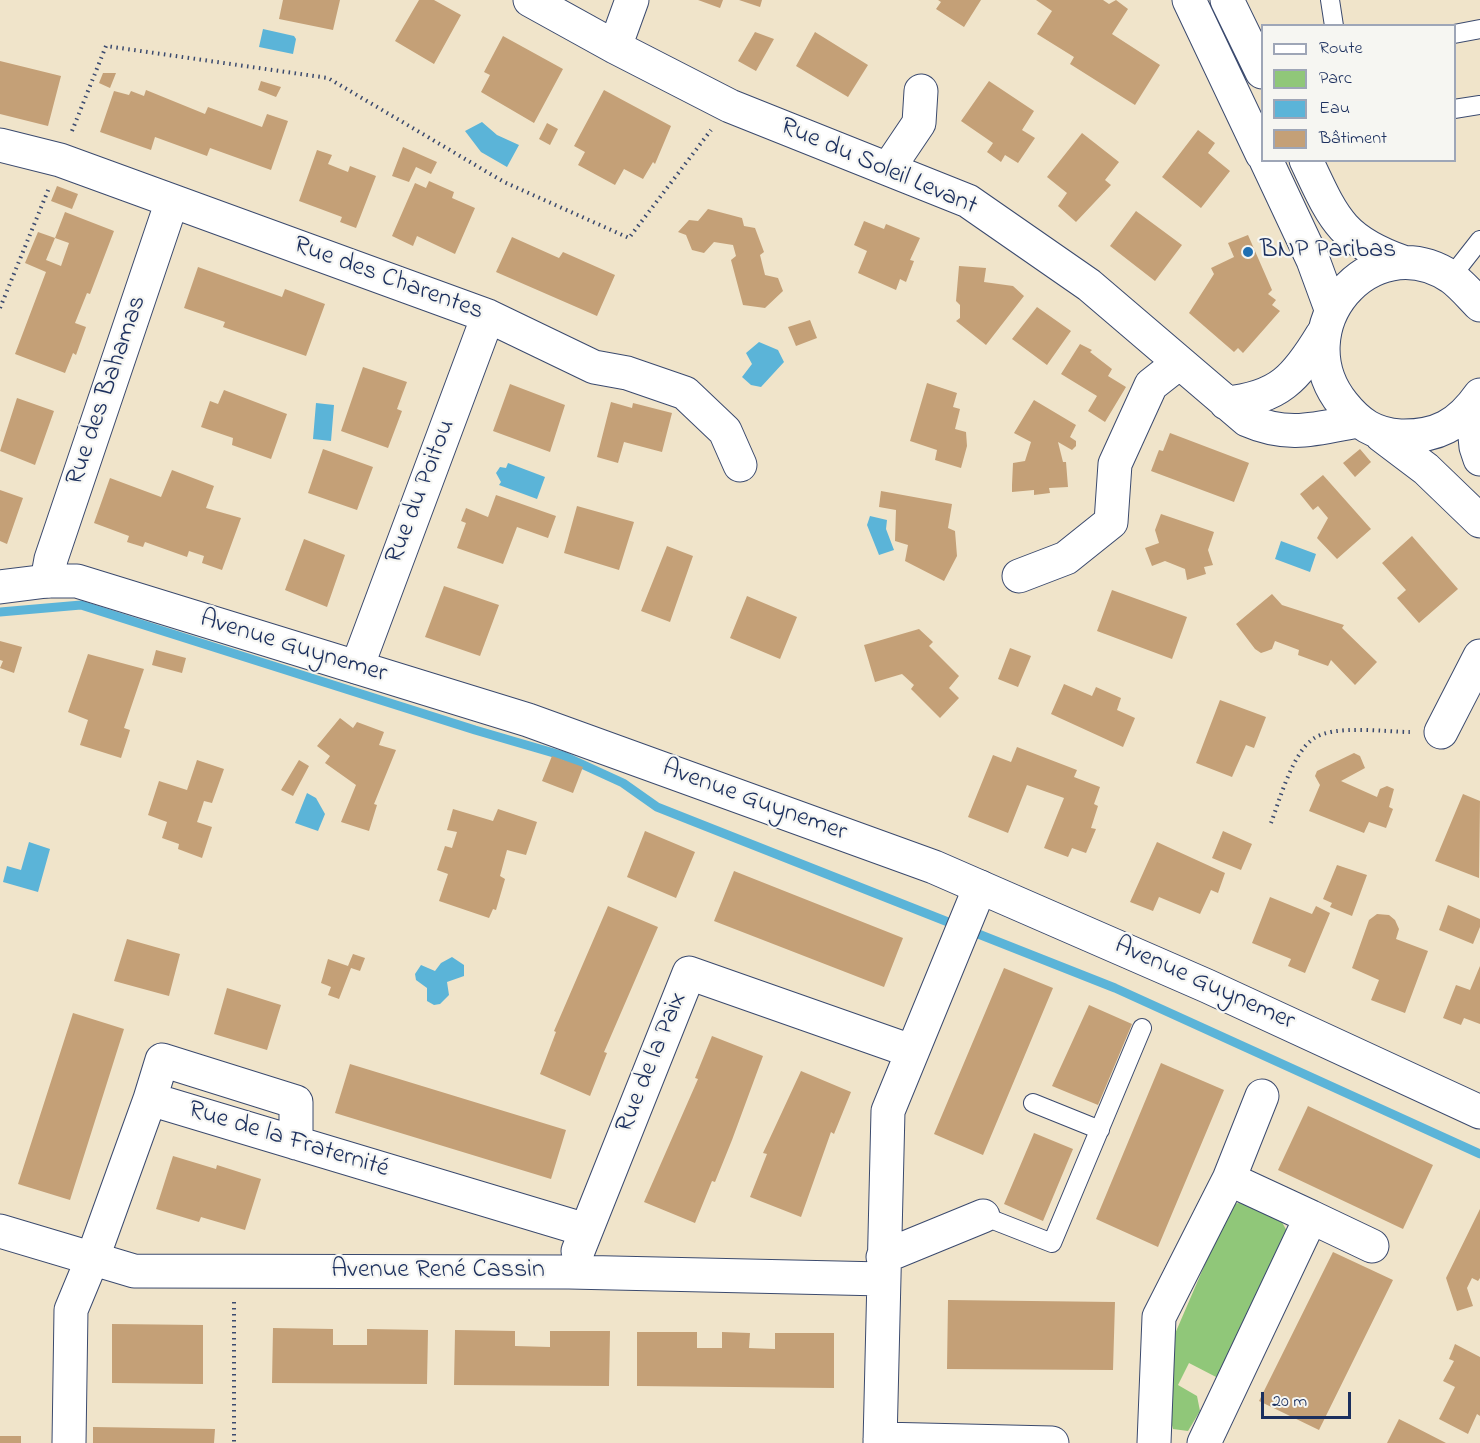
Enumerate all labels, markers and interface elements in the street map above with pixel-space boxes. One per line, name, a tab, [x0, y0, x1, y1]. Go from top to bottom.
legend	[1261, 24, 1456, 162]
text: Route	[1319, 36, 1363, 62]
text: Parc	[1319, 66, 1352, 92]
text: Eau	[1319, 96, 1350, 122]
street label: Rue du Soleil Levant	[775, 112, 981, 224]
text: Bâtiment	[1319, 126, 1387, 152]
street label: Rue des Charentes	[289, 231, 487, 329]
place label: BNP Paribas	[1260, 236, 1396, 268]
marker: BNP Paribas	[1241, 245, 1255, 259]
street label: Rue des Bahamas	[61, 292, 155, 490]
street label: Rue du Poitou	[380, 415, 464, 569]
street label: Avenue Guynemer	[196, 605, 390, 691]
street label: Avenue Guynemer	[657, 754, 851, 850]
street label: Avenue Guynemer	[1109, 931, 1299, 1039]
street label: Rue de la Paix	[611, 988, 695, 1138]
street label: Rue de la Fraternité	[184, 1096, 392, 1186]
street label: Avenue René Cassin	[331, 1256, 545, 1288]
scale bar	[1264, 1380, 1354, 1418]
text: 20 m	[1272, 1389, 1307, 1415]

